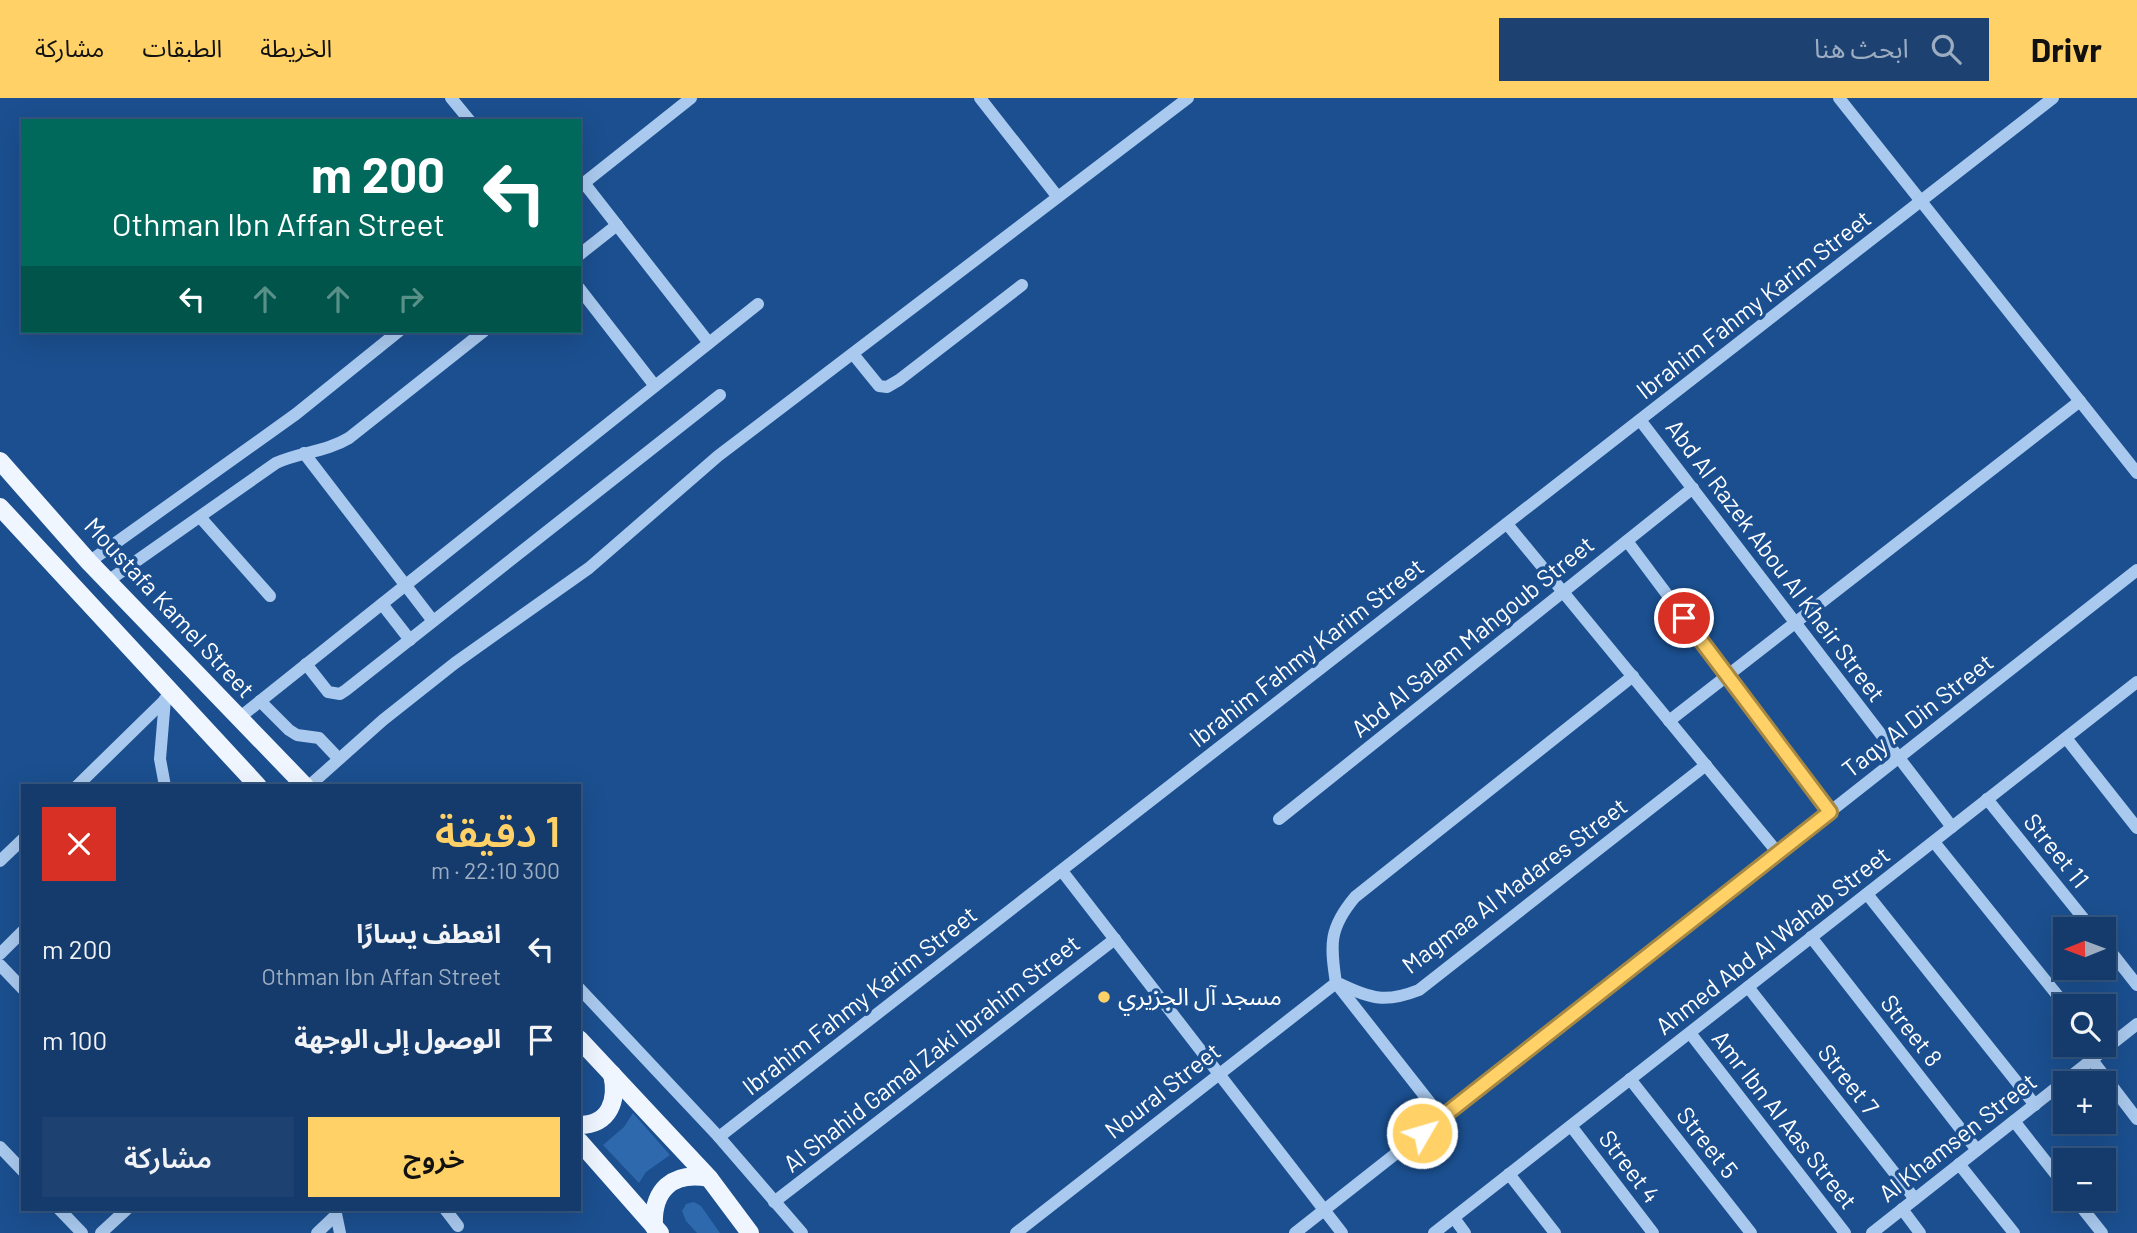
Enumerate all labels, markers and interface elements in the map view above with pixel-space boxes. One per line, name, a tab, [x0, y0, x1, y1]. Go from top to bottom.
search box	[1499, 18, 1989, 81]
text: Drivr	[2031, 29, 2102, 69]
icon: search	[1927, 30, 1965, 68]
text: ابحث هنا	[1814, 32, 1909, 63]
text: مشاركة	[35, 33, 104, 62]
text: الطبقات	[142, 33, 222, 62]
text: الخريطة	[260, 33, 332, 62]
text: 200 m	[311, 144, 445, 203]
icon: left	[469, 147, 560, 238]
street label: Ibrahim Fahmy Karim Street	[1630, 203, 1876, 404]
text: Othman Ibn Affan Street	[112, 204, 445, 242]
icon: left	[173, 280, 211, 318]
icon: ahead	[246, 280, 284, 318]
icon: ahead	[319, 280, 357, 318]
icon: right	[392, 280, 430, 318]
street label: Abd Al Razek Abou Al Kheir Street	[1660, 413, 1892, 707]
street label: Moustafa Kamel Street	[79, 511, 261, 703]
street label: Abd Al Salam Mahgoub Street	[1345, 529, 1599, 743]
street label: Ibrahim Fahmy Karim Street	[1183, 551, 1429, 752]
pin	[1654, 588, 1714, 648]
icon: arrive	[1665, 599, 1703, 637]
street label: Taqy Al Din Street	[1836, 647, 1998, 783]
street label: Magmaa Al Madares Street	[1396, 791, 1632, 979]
text: 1 دقيقة	[435, 805, 560, 855]
button: close	[42, 807, 116, 881]
street label: Street 11	[2018, 807, 2096, 893]
street label: Ahmed Abd Al Wahab Street	[1649, 839, 1895, 1040]
text: 300 m · 22:10	[431, 856, 560, 884]
street label: Ibrahim Fahmy Karim Street	[736, 899, 982, 1100]
text: انعطف يسارًا	[356, 917, 501, 948]
north arrow	[2053, 917, 2116, 980]
map controls	[2053, 917, 2116, 1211]
street label: Al Shahid Gamal Zaki Ibrahim Street	[777, 928, 1085, 1178]
icon: left	[522, 930, 560, 968]
text: 200 m	[42, 933, 112, 964]
text: Othman Ibn Affan Street	[261, 962, 501, 990]
place label: مسجد آل الجزيري	[1118, 981, 1282, 1016]
marker: مسجد آل الجزيري	[1096, 989, 1112, 1005]
street label: Street 8	[1875, 989, 1949, 1072]
button: search	[2053, 994, 2116, 1057]
icon: arrive	[522, 1021, 560, 1059]
text: الوصول إلى الوجهة	[294, 1022, 501, 1053]
text: 100 m	[42, 1024, 107, 1055]
street label: Amr Ibn Al Aas Street	[1706, 1024, 1864, 1214]
street label: Noural Street	[1098, 1036, 1226, 1144]
street label: Street 7	[1813, 1038, 1886, 1120]
street label: Al Khamsen Street	[1872, 1066, 2042, 1207]
button: +	[2053, 1071, 2116, 1134]
position arrow	[1385, 1096, 1459, 1170]
street label: Street 5	[1671, 1101, 1745, 1184]
button: مشاركة	[42, 1117, 294, 1197]
button: خروج	[308, 1117, 560, 1197]
street label: Street 4	[1593, 1124, 1667, 1208]
button: −	[2053, 1148, 2116, 1211]

